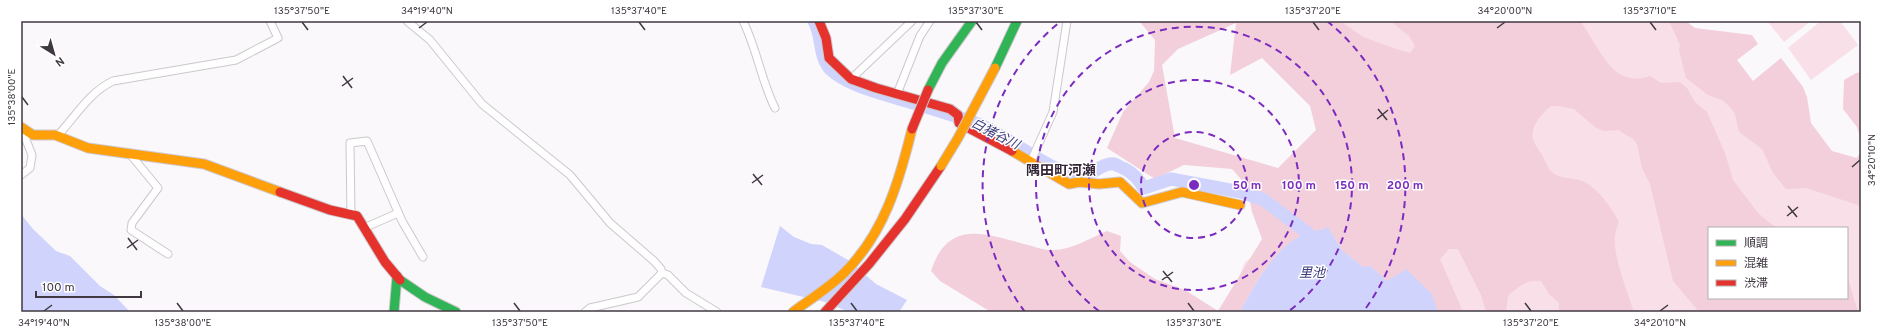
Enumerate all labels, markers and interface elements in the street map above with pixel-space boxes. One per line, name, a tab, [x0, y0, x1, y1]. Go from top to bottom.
text: 135°37'50"E	[274, 5, 330, 18]
text: 34°19'40"N	[401, 5, 453, 18]
text: 135°37'40"E	[611, 5, 667, 18]
text: 135°37'30"E	[948, 5, 1004, 18]
text: 135°37'20"E	[1285, 5, 1341, 18]
text: 34°20'00"N	[1478, 5, 1532, 18]
text: 135°37'10"E	[1623, 5, 1677, 18]
north arrow	[34, 34, 74, 74]
text: N	[52, 53, 67, 69]
text: 135°38'00"E	[6, 68, 19, 126]
water label: 白猪谷川	[968, 116, 1024, 155]
text: 34°20'10"N	[1866, 134, 1879, 186]
district label: 隅田町河瀬	[1026, 163, 1096, 180]
centre of rings	[1187, 178, 1201, 192]
text: 50 m	[1233, 178, 1261, 194]
text: 100 m	[1282, 178, 1316, 194]
text: 150 m	[1335, 178, 1369, 194]
text: 200 m	[1387, 178, 1423, 194]
legend	[1708, 227, 1848, 299]
text: 順調	[1744, 236, 1768, 252]
text: 混雑	[1744, 256, 1768, 272]
water label: 里池	[1299, 266, 1327, 282]
scale bar	[36, 273, 141, 299]
text: 渋滞	[1744, 276, 1768, 292]
text: 100 m	[42, 280, 75, 296]
text: 34°19'40"N	[18, 317, 70, 330]
text: 135°38'00"E	[154, 317, 212, 330]
text: 135°37'50"E	[492, 317, 548, 330]
text: 135°37'40"E	[829, 317, 885, 330]
text: 135°37'30"E	[1166, 317, 1222, 330]
text: 135°37'20"E	[1503, 317, 1559, 330]
text: 34°20'10"N	[1634, 317, 1686, 330]

